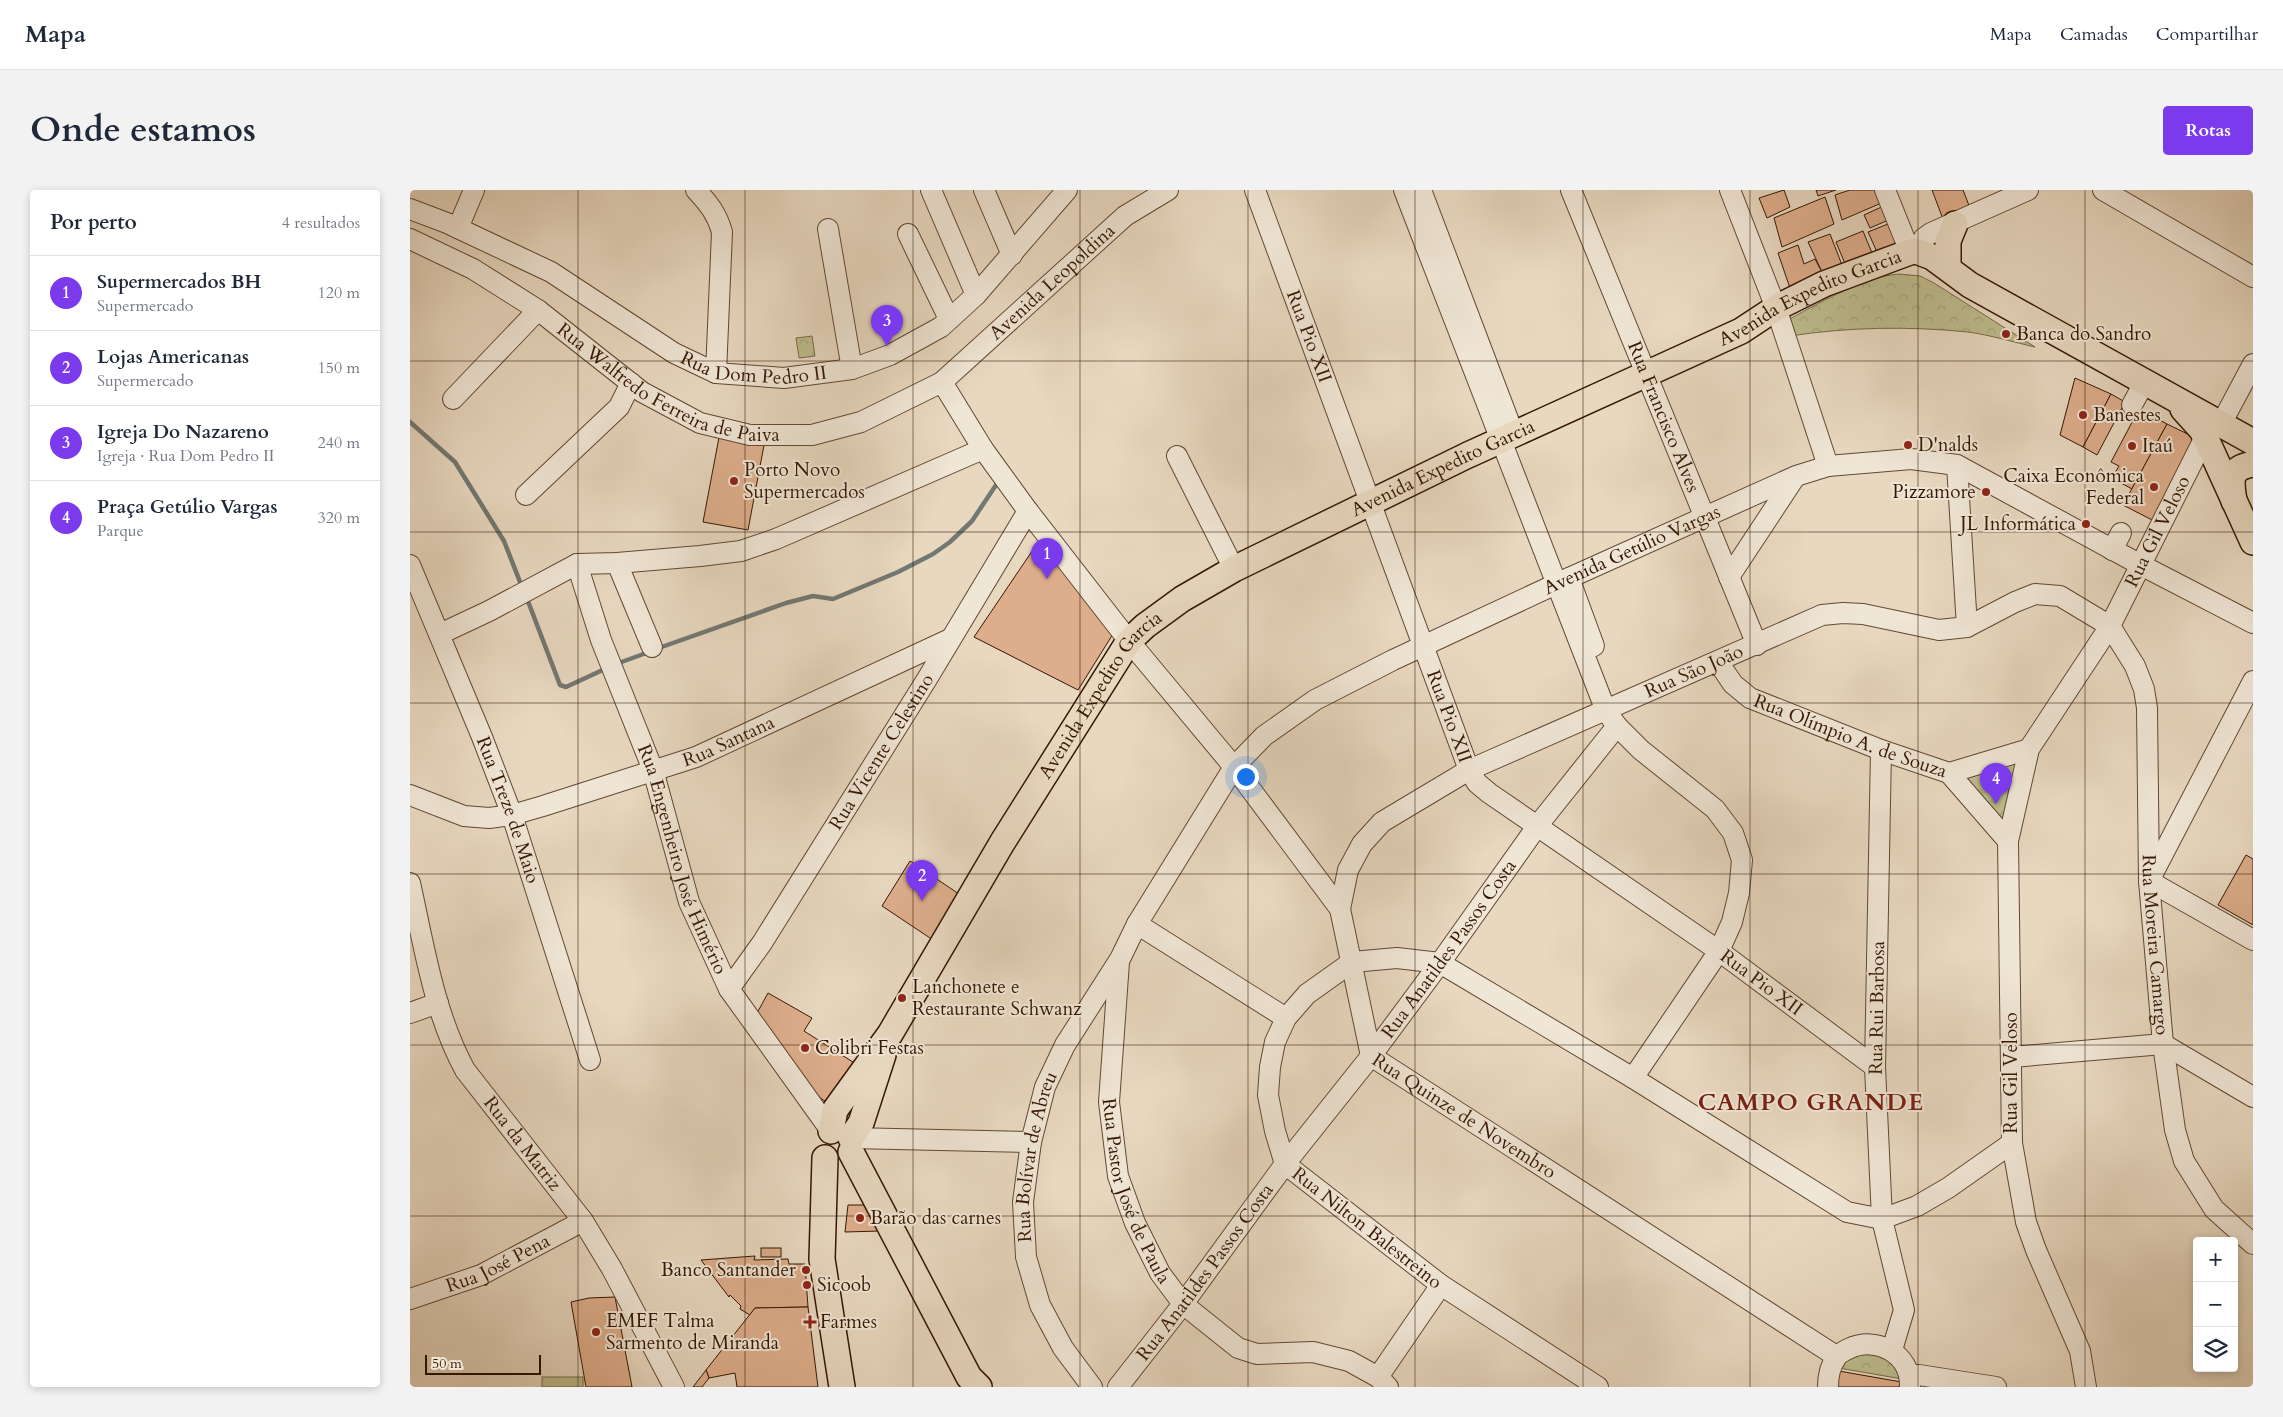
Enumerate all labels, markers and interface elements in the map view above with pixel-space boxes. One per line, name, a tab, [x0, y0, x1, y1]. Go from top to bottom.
text: Mapa	[25, 18, 86, 51]
text: Mapa	[1990, 22, 2032, 47]
text: Camadas	[2060, 22, 2128, 47]
text: Compartilhar	[2156, 22, 2258, 47]
text: Onde estamos	[30, 106, 256, 154]
button: Rotas	[2163, 106, 2253, 155]
text: Por perto	[50, 208, 137, 237]
text: 4 resultados	[282, 212, 360, 234]
street label: Avenida Leopoldina	[984, 218, 1121, 346]
street label: Avenida Expedito Garcia	[1714, 243, 1905, 353]
text: Supermercados BH	[97, 269, 261, 295]
text: 1	[62, 282, 70, 304]
text: 120 m	[318, 282, 360, 304]
street label: Rua Pio XII	[1280, 286, 1338, 386]
text: Supermercado	[97, 295, 193, 317]
pin: 3	[871, 305, 903, 346]
street label: Rua Walfredo Ferreira de Paiva	[551, 317, 780, 448]
place label: Banca do Sandro	[2016, 321, 2151, 347]
marker: Banca do Sandro	[2000, 328, 2012, 340]
street label: Rua Francisco Alves	[1621, 337, 1706, 496]
text: Lojas Americanas	[97, 344, 249, 370]
street label: Rua Dom Pedro II	[676, 345, 828, 391]
text: 2	[62, 357, 70, 379]
text: 150 m	[318, 357, 360, 379]
text: Supermercado	[97, 370, 193, 392]
place label: Banestes	[2093, 402, 2161, 428]
marker: Banestes	[2077, 409, 2089, 421]
street label: Avenida Expedito Garcia	[1347, 413, 1539, 523]
text: Igreja Do Nazareno	[97, 419, 269, 445]
text: 3	[62, 432, 70, 454]
text: 240 m	[318, 432, 360, 454]
place label: D'nalds	[1918, 432, 1978, 458]
place label: Itaú	[2142, 433, 2173, 459]
marker: D'nalds	[1902, 439, 1914, 451]
marker: Itaú	[2126, 440, 2138, 452]
text: Igreja · Rua Dom Pedro II	[97, 445, 274, 467]
place label: Porto Novo Supermercados	[744, 457, 865, 505]
place label: Caixa Econômica Federal	[2003, 463, 2144, 511]
street label: Rua Gil Veloso	[2119, 471, 2196, 592]
marker: Porto Novo Supermercados	[728, 475, 740, 487]
place label: Pizzamore	[1892, 479, 1976, 505]
marker: Caixa Econômica Federal	[2148, 481, 2160, 493]
marker: Pizzamore	[1980, 486, 1992, 498]
text: Praça Getúlio Vargas	[97, 494, 277, 520]
street label: Avenida Getúlio Vargas	[1539, 499, 1724, 601]
text: 4	[62, 507, 70, 529]
text: 320 m	[318, 507, 360, 529]
place label: JL Informática	[1957, 511, 2076, 537]
marker: JL Informática	[2080, 518, 2092, 530]
text: Parque	[97, 520, 144, 542]
pin: 1	[1031, 538, 1063, 579]
street label: Avenida Expedito Garcia	[1033, 605, 1167, 784]
street label: Rua São João	[1640, 638, 1747, 704]
street label: Rua Pio XII	[1420, 666, 1478, 766]
street label: Rua Vicente Celestino	[823, 669, 940, 835]
street label: Rua Olímpio A. de Souza	[1750, 688, 1950, 784]
street label: Rua Santana	[679, 709, 779, 774]
street label: Rua Treze de Maio	[470, 733, 546, 887]
street label: Rua Engenheiro José Himério	[631, 741, 734, 979]
pin: 4	[1980, 763, 2012, 804]
your location	[1233, 764, 1259, 790]
street label: Rua Anatildes Passos Costa	[1375, 854, 1522, 1044]
street label: Rua Moreira Camargo	[2136, 854, 2175, 1036]
pin: 2	[906, 860, 938, 901]
street label: Rua Rui Barbosa	[1863, 941, 1891, 1075]
street label: Rua Pio XII	[1715, 943, 1808, 1022]
place label: Lanchonete e Restaurante Schwanz	[912, 974, 1082, 1022]
marker: Lanchonete e Restaurante Schwanz	[896, 992, 908, 1004]
street label: Rua Gil Veloso	[1998, 1012, 2024, 1134]
place label: Colibri Festas	[815, 1035, 924, 1061]
marker: Colibri Festas	[799, 1042, 811, 1054]
street label: Rua Quinze de Novembro	[1367, 1047, 1561, 1185]
street label: Rua Bolívar de Abreu	[1010, 1067, 1064, 1243]
district label: CAMPO GRANDE	[1698, 1086, 1924, 1119]
street label: Rua da Matriz	[477, 1091, 568, 1197]
street label: Rua Pastor José de Paula	[1096, 1097, 1177, 1289]
street label: Rua Nilton Balestreino	[1286, 1161, 1448, 1295]
street label: Rua Anatildes Passos Costa	[1130, 1178, 1280, 1366]
place label: Barão das carnes	[870, 1205, 1001, 1231]
marker: Barão das carnes	[854, 1212, 866, 1224]
street label: Rua José Pena	[442, 1228, 555, 1299]
map controls	[2193, 1237, 2238, 1372]
button: +	[2193, 1237, 2238, 1282]
place label: Banco Santander	[661, 1257, 796, 1283]
marker: Banco Santander	[800, 1264, 812, 1276]
place label: Sicoob	[817, 1272, 871, 1298]
marker: Sicoob	[801, 1279, 813, 1291]
button: −	[2193, 1282, 2238, 1327]
place label: EMEF Talma Sarmento de Miranda	[606, 1308, 779, 1356]
place label: Farmes	[820, 1309, 877, 1335]
marker: Farmes	[804, 1316, 816, 1328]
marker: EMEF Talma Sarmento de Miranda	[590, 1326, 602, 1338]
button: layers	[2193, 1327, 2238, 1372]
scale bar	[425, 1352, 541, 1375]
text: 50 m	[432, 1354, 462, 1373]

